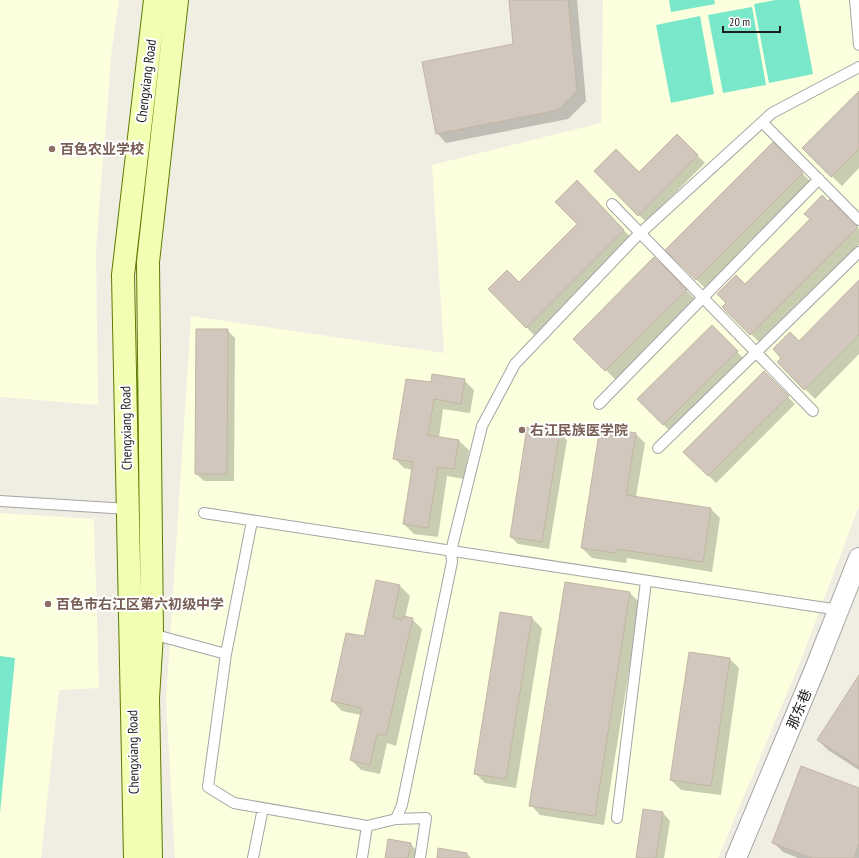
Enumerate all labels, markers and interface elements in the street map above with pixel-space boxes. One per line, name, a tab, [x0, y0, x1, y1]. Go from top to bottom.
scale bar	[723, 8, 780, 34]
text: 20 m	[729, 14, 750, 29]
street label: Chengxiang Road	[132, 38, 160, 124]
place label: 百色农业学校	[60, 140, 144, 158]
marker: 百色农业学校	[47, 144, 57, 154]
street label: Chengxiang Road	[116, 386, 136, 470]
place label: 右江民族医学院	[530, 421, 628, 439]
marker: 右江民族医学院	[517, 425, 527, 435]
place label: 百色市右江区第六初级中学	[56, 595, 224, 613]
marker: 百色市右江区第六初级中学	[43, 599, 53, 609]
street label: 那东巷	[783, 686, 815, 732]
street label: Chengxiang Road	[123, 710, 143, 794]

